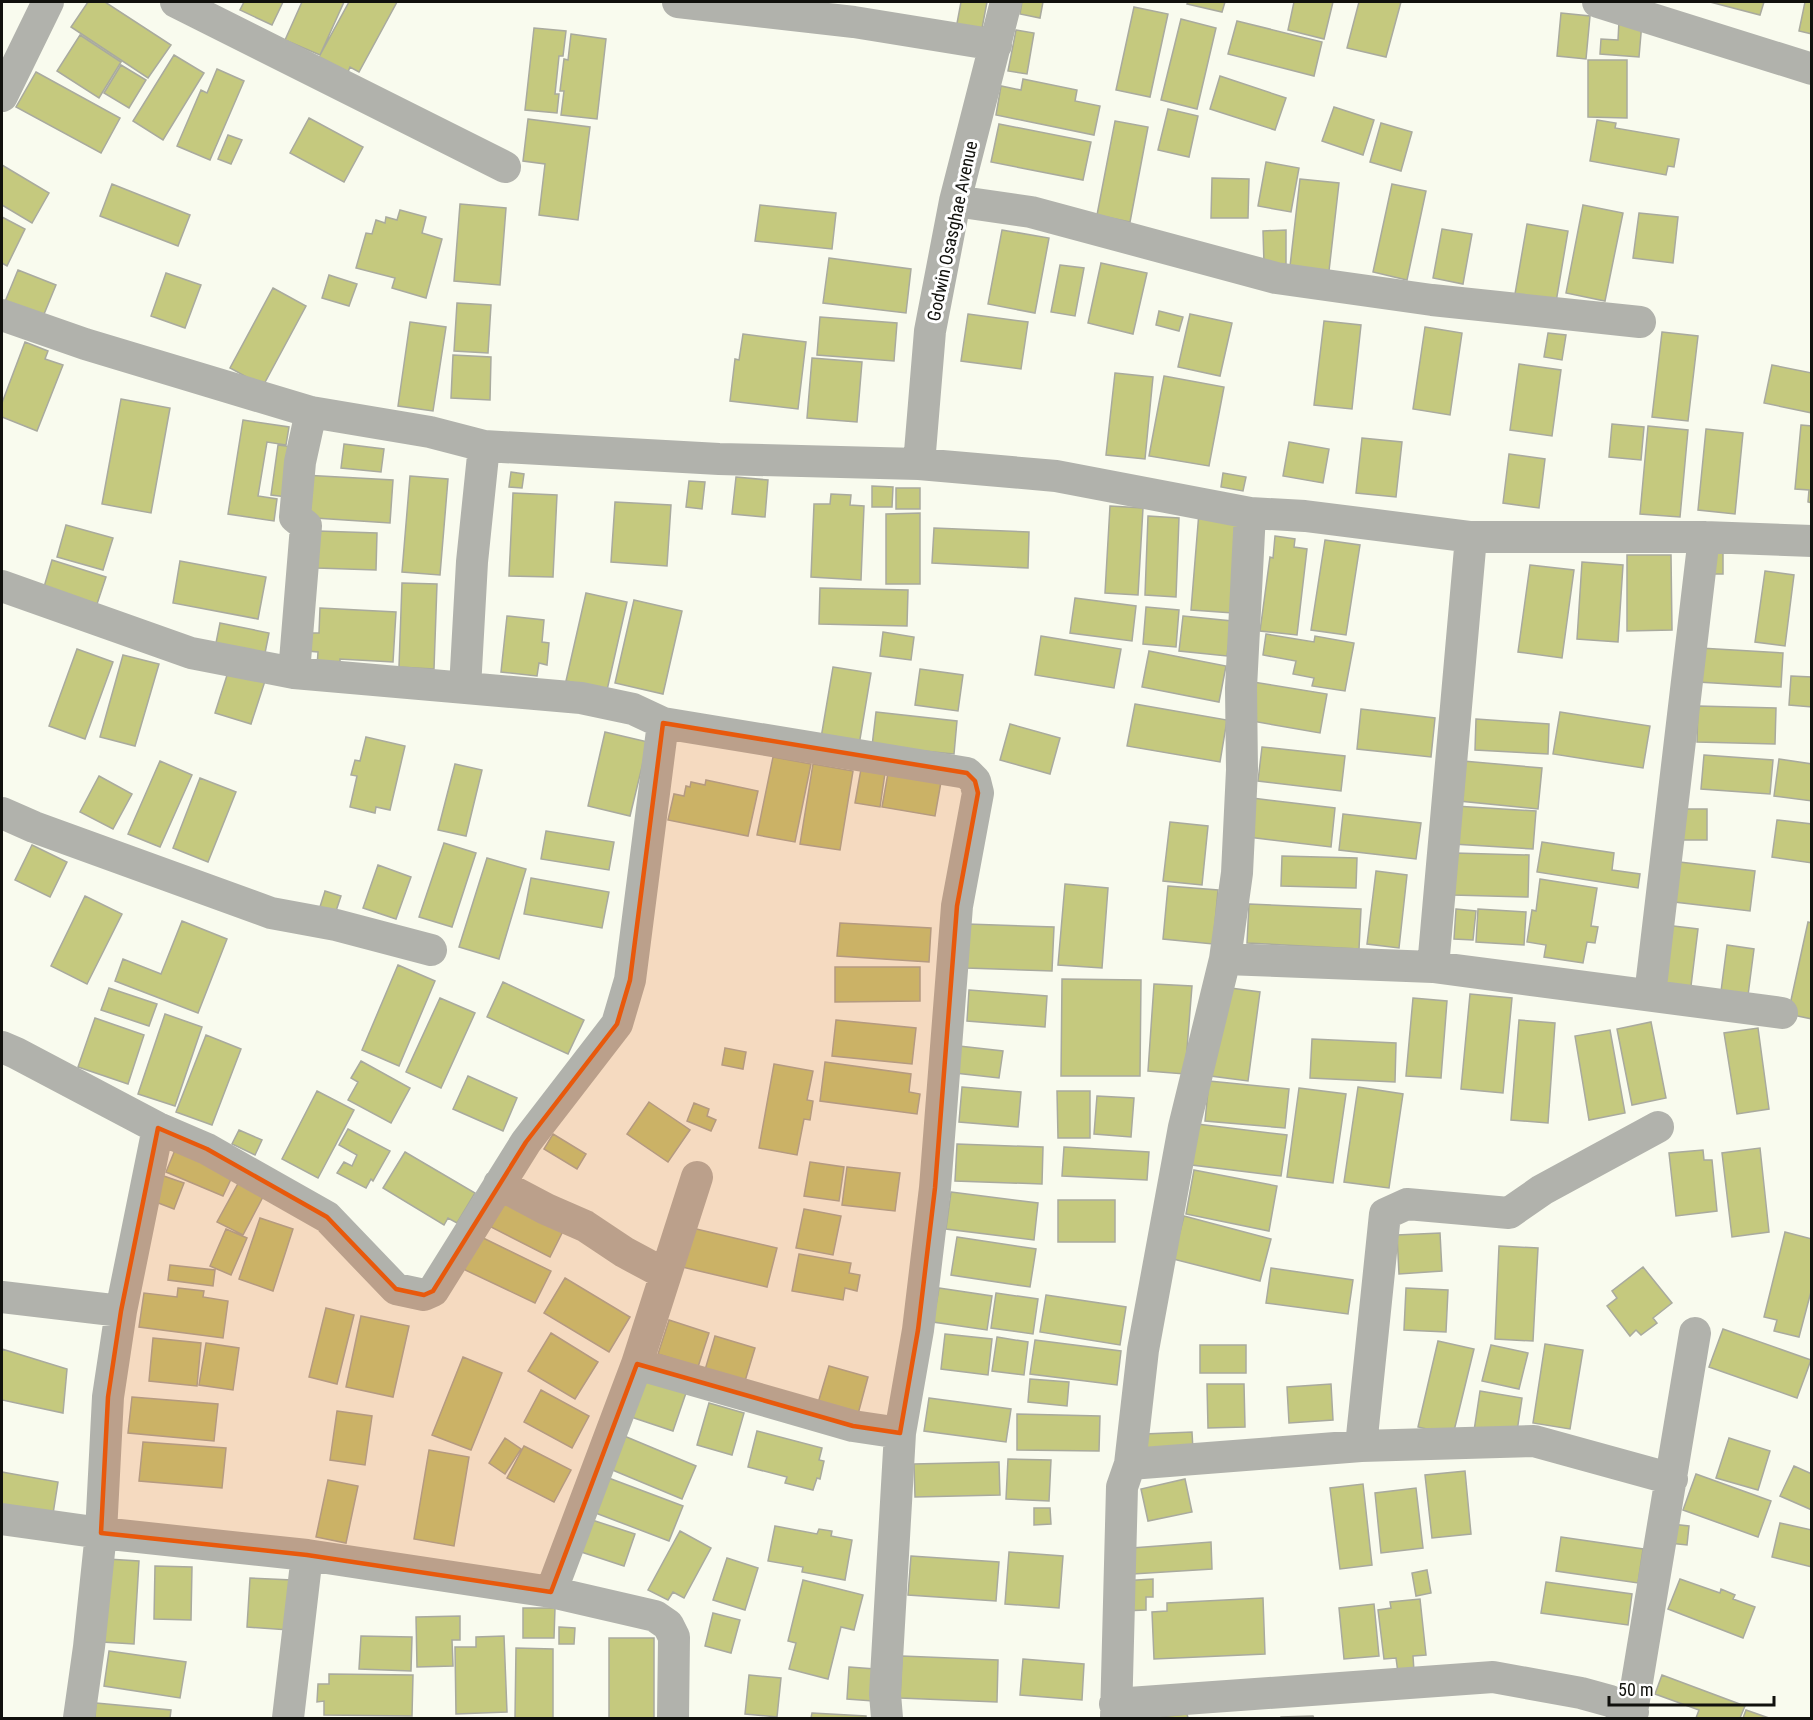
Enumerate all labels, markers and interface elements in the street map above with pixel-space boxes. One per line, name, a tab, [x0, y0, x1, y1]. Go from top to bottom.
street label: Godwin Osasghae Avenue	[923, 139, 981, 323]
scale bar	[1609, 1669, 1774, 1707]
text: 50 m	[1618, 1679, 1653, 1700]

